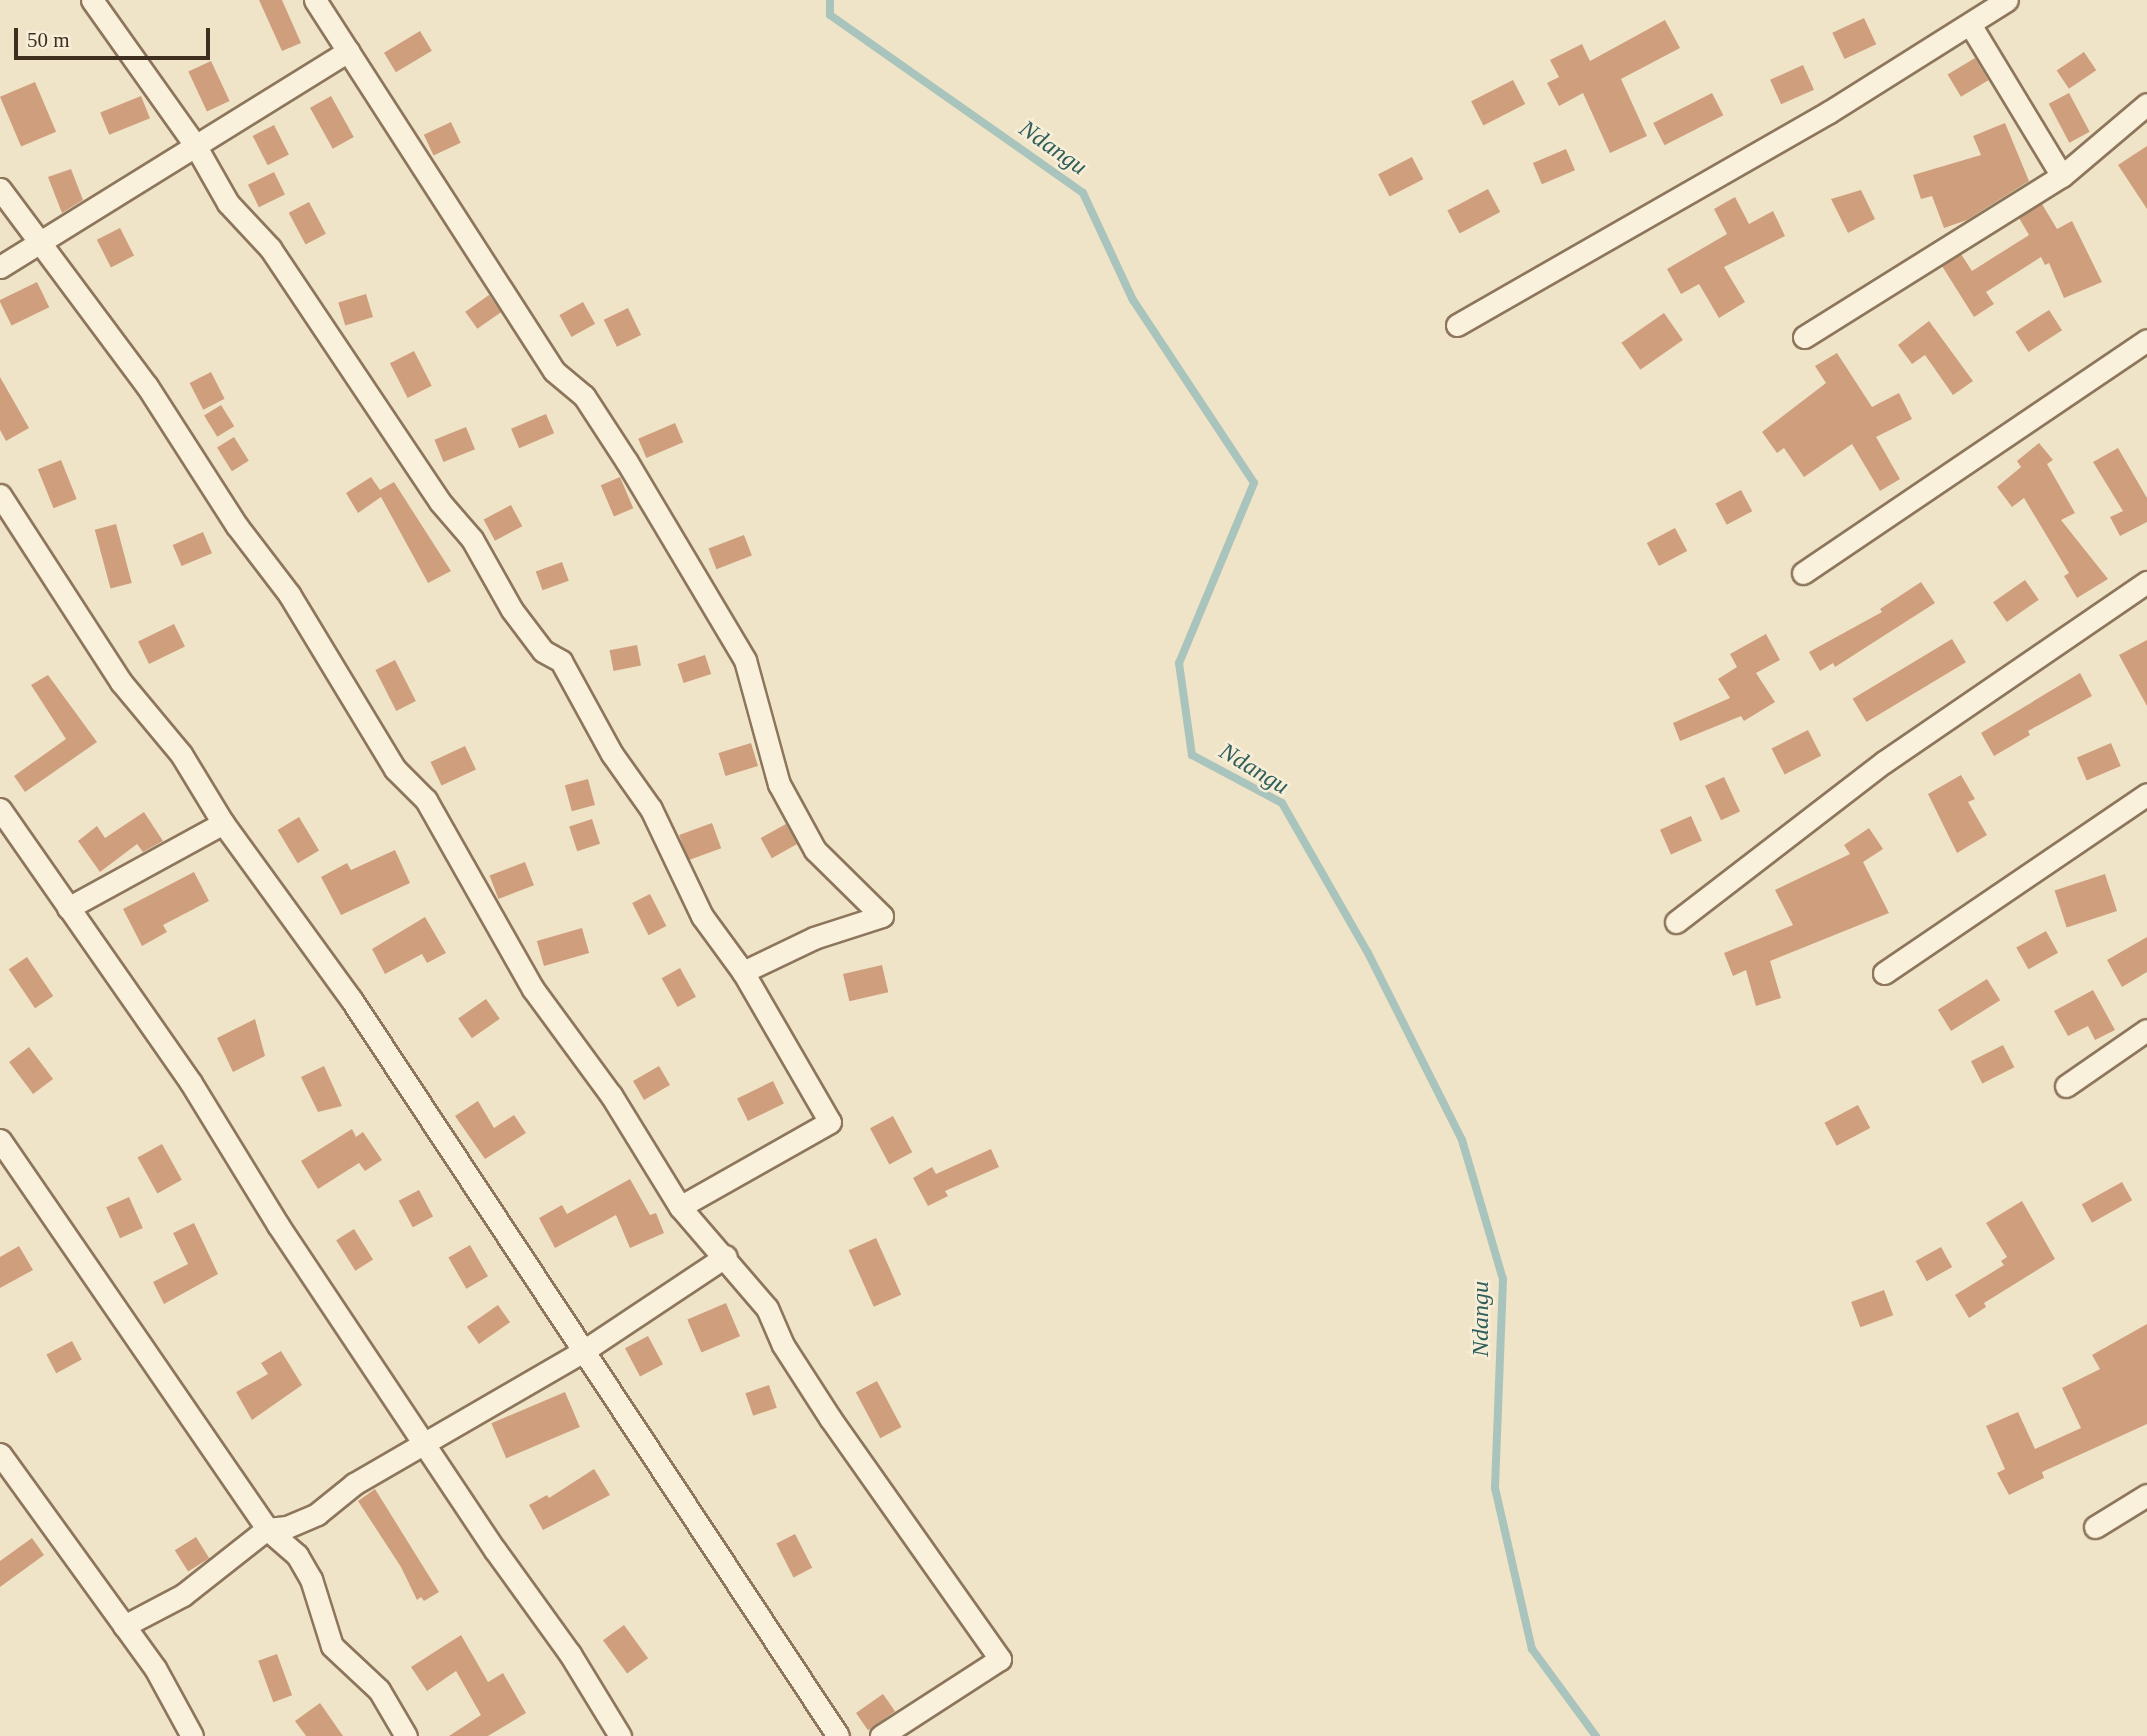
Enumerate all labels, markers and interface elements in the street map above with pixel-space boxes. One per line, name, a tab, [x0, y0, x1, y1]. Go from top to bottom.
scale bar	[18, 14, 214, 58]
text: 50 m	[27, 28, 70, 52]
water label: Ndangu	[1014, 114, 1092, 182]
water label: Ndangu	[1214, 737, 1294, 801]
water label: Ndangu	[1467, 1281, 1495, 1357]

